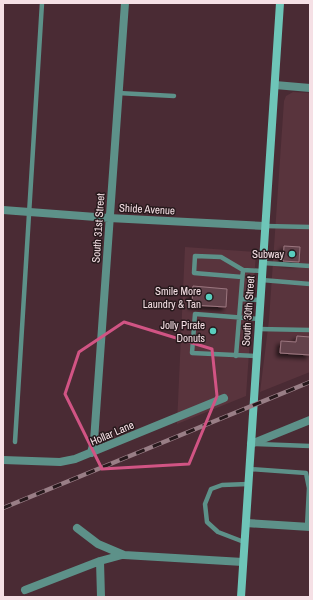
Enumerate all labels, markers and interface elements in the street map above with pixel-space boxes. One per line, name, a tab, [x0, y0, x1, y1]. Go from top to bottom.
street label: South 31st Street	[89, 192, 107, 263]
street label: Shide Avenue	[119, 201, 175, 217]
place label: Subway	[252, 247, 284, 261]
marker: Subway	[287, 249, 297, 259]
street label: South 30th Street	[239, 275, 257, 347]
place label: Smile More Laundry & Tan	[143, 284, 201, 311]
marker: Smile More Laundry & Tan	[204, 292, 214, 302]
place label: Jolly Pirate Donuts	[160, 318, 205, 345]
marker: Jolly Pirate Donuts	[208, 326, 218, 336]
street label: Hollar Lane	[88, 418, 136, 448]

